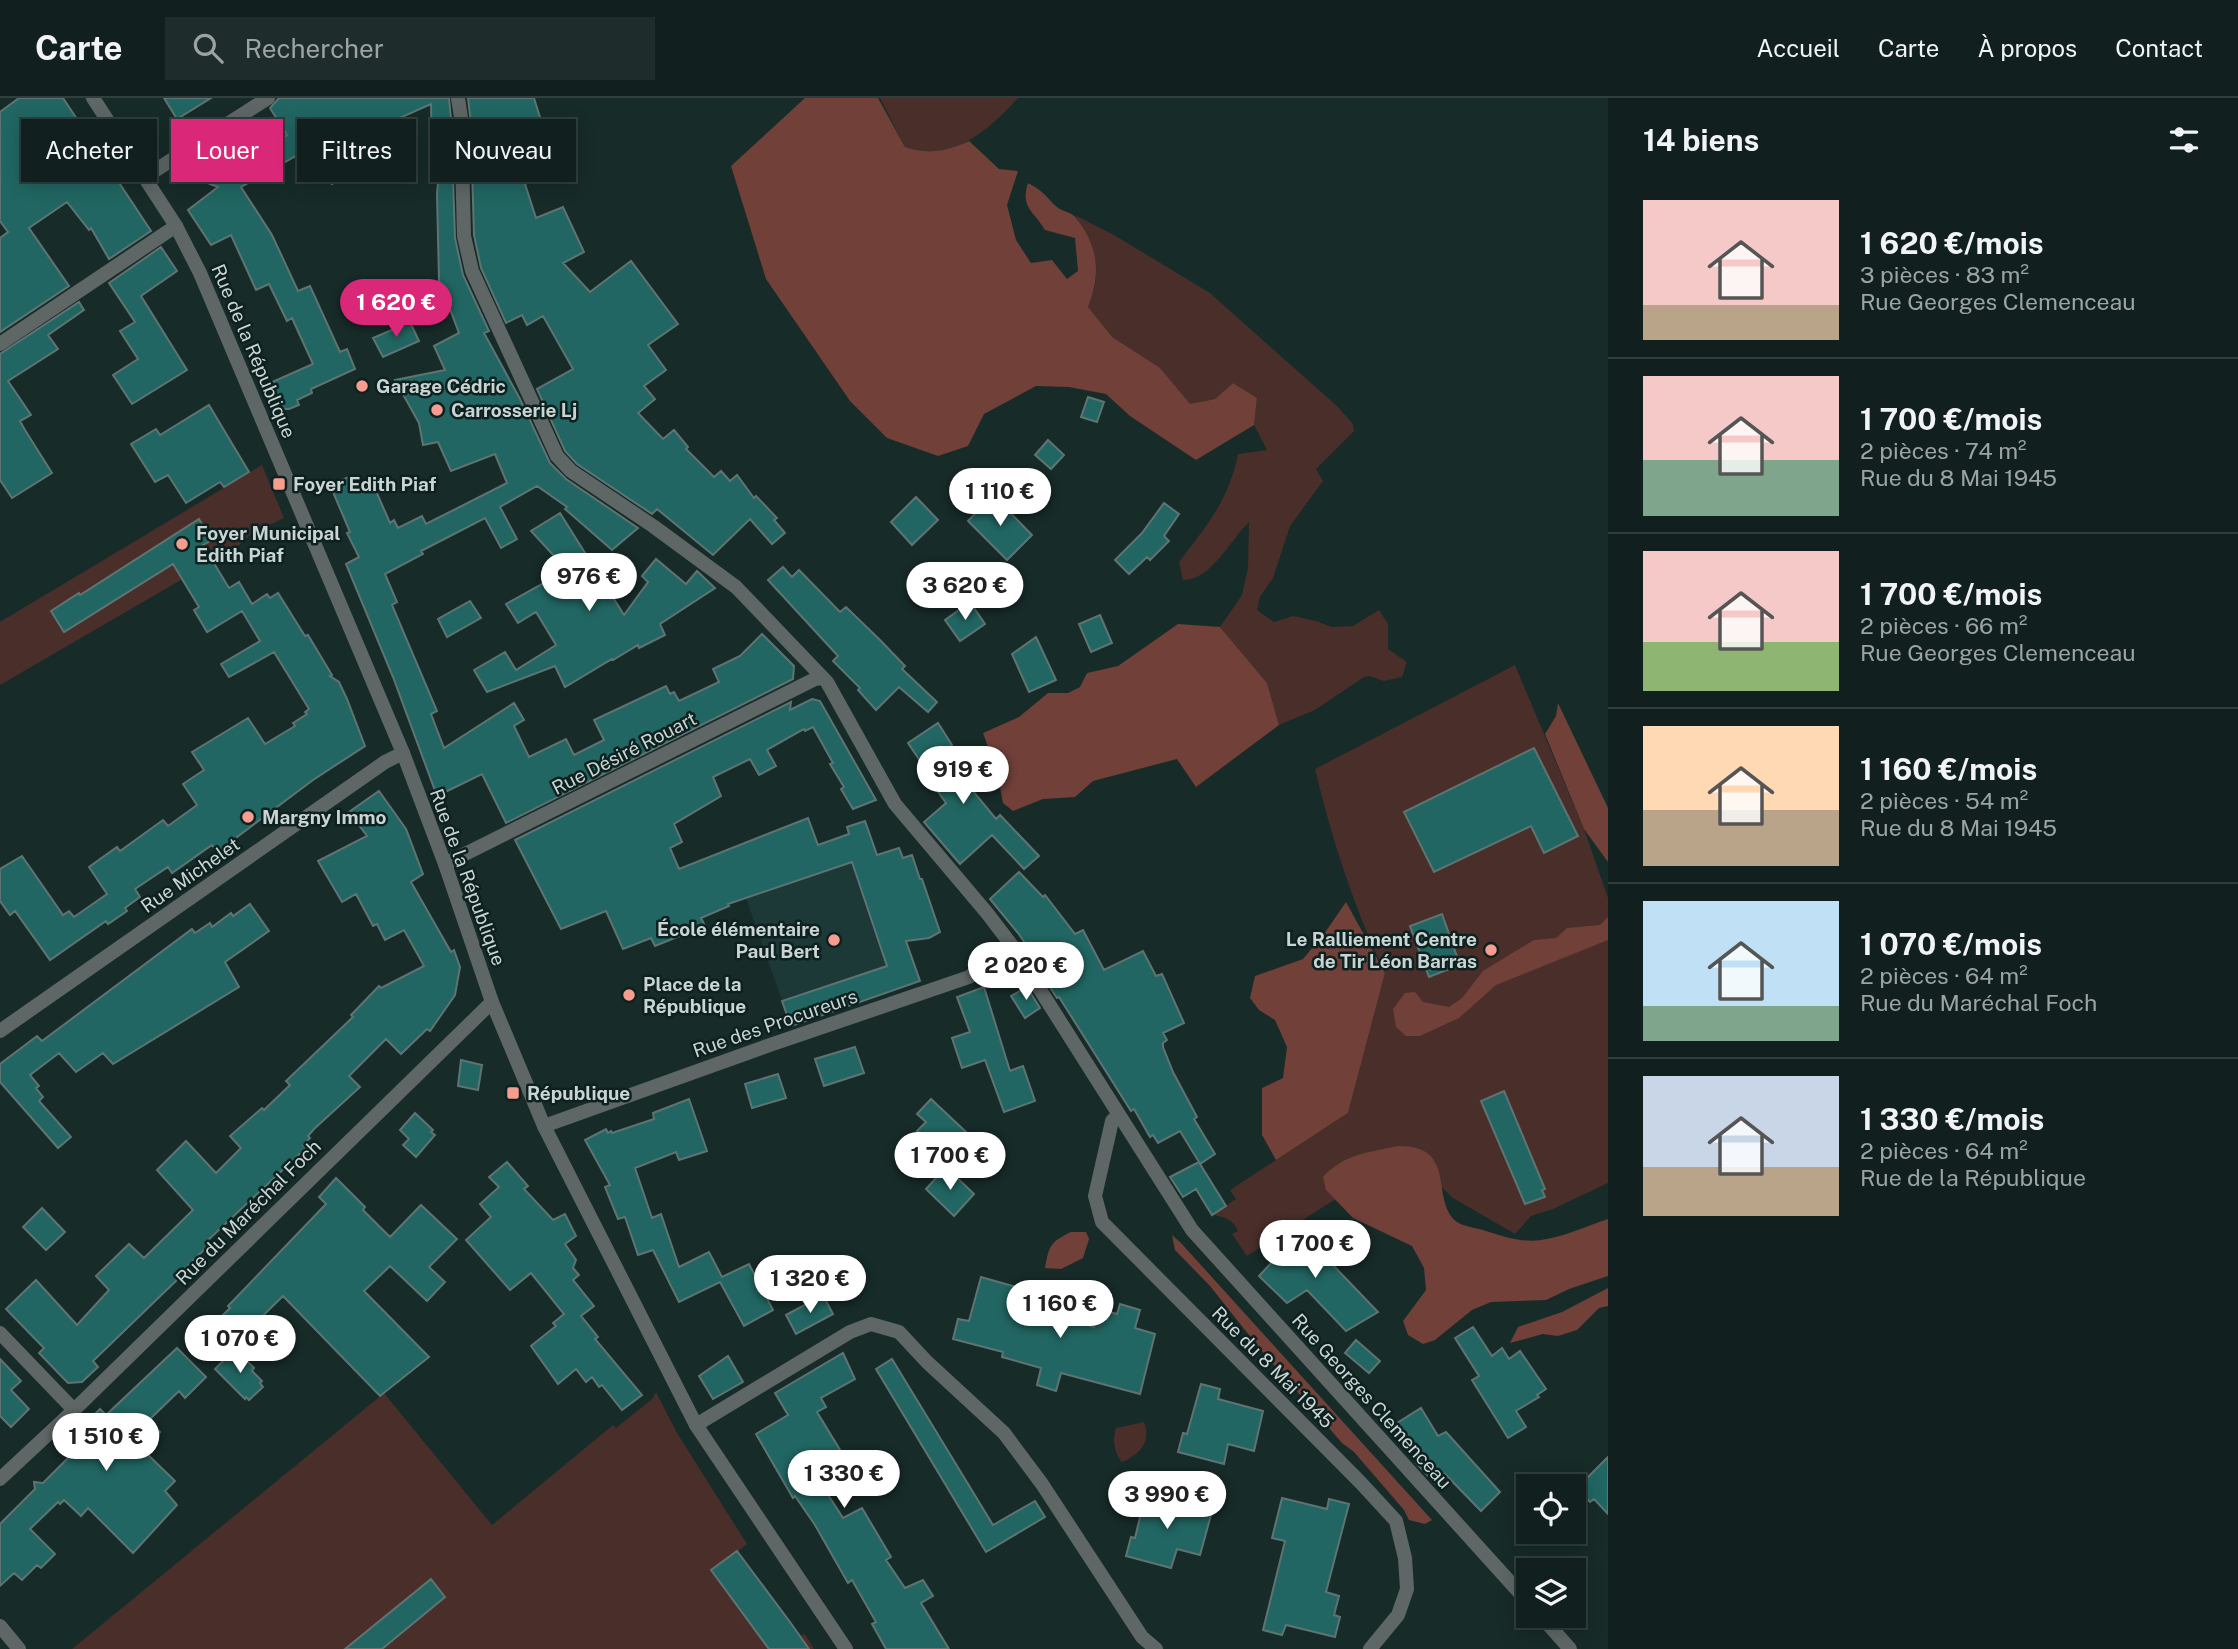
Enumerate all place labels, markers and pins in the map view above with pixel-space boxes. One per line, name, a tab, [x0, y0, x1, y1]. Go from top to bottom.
pin: 1 620 €	[331, 280, 461, 339]
place label: Garage Cédric	[376, 375, 506, 397]
marker: Garage Cédric	[354, 378, 370, 394]
place label: Carrosserie Lj	[451, 399, 577, 421]
marker: Carrosserie Lj	[429, 402, 445, 418]
pin: 1 110 €	[935, 468, 1065, 528]
place label: Foyer Edith Piaf	[293, 473, 437, 495]
marker: Foyer Edith Piaf	[271, 476, 287, 492]
place label: Foyer Municipal Edith Piaf	[196, 522, 341, 566]
marker: Foyer Municipal Edith Piaf	[174, 536, 190, 552]
pin: 976 €	[540, 554, 638, 613]
pin: 3 620 €	[900, 562, 1030, 622]
pin: 919 €	[914, 746, 1012, 806]
place label: Margny Immo	[262, 806, 386, 828]
marker: Margny Immo	[240, 809, 256, 825]
place label: École élémentaire Paul Bert	[657, 918, 820, 962]
place label: Le Ralliement Centre de Tir Léon Barras	[1286, 928, 1477, 972]
marker: École élémentaire Paul Bert	[826, 932, 842, 948]
pin: 2 020 €	[961, 942, 1091, 1002]
marker: Le Ralliement Centre de Tir Léon Barras	[1483, 942, 1499, 958]
place label: Place de la République	[643, 973, 746, 1017]
marker: Place de la République	[621, 987, 637, 1003]
place label: République	[527, 1082, 630, 1104]
marker: République	[505, 1085, 521, 1101]
pin: 1 700 €	[885, 1132, 1015, 1192]
pin: 1 700 €	[1250, 1220, 1380, 1280]
pin: 1 320 €	[745, 1256, 875, 1315]
pin: 1 160 €	[995, 1280, 1125, 1340]
pin: 1 070 €	[175, 1316, 305, 1375]
pin: 1 510 €	[41, 1414, 171, 1473]
pin: 1 330 €	[779, 1450, 909, 1510]
pin: 3 990 €	[1102, 1472, 1232, 1531]

